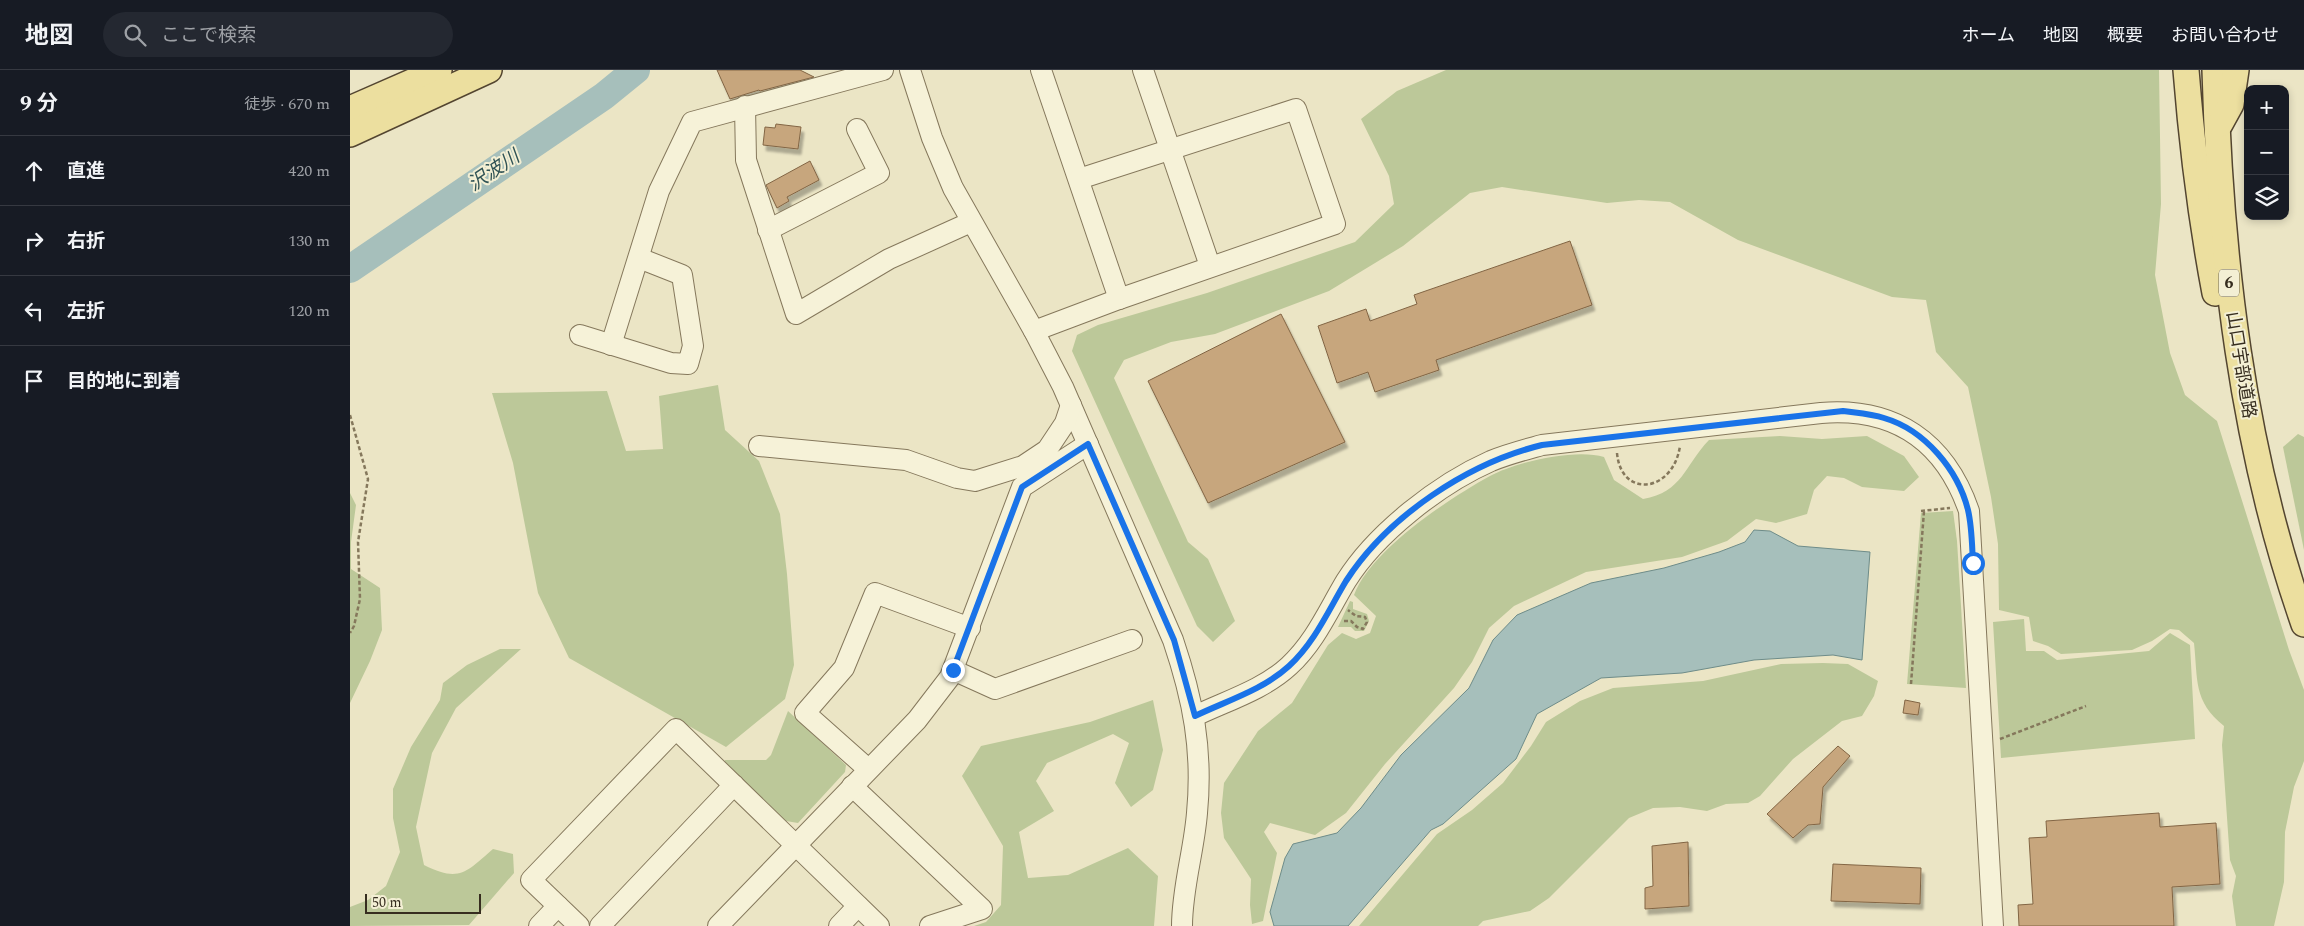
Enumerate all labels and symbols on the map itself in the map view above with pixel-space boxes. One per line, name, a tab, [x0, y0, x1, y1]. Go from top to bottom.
water label: 沢波川	[462, 142, 527, 199]
road number: 6	[2219, 270, 2239, 297]
street label: 山口宇部道路	[2219, 310, 2263, 420]
route start	[1962, 552, 1985, 575]
route end	[942, 659, 965, 682]
scale bar	[365, 891, 481, 914]

